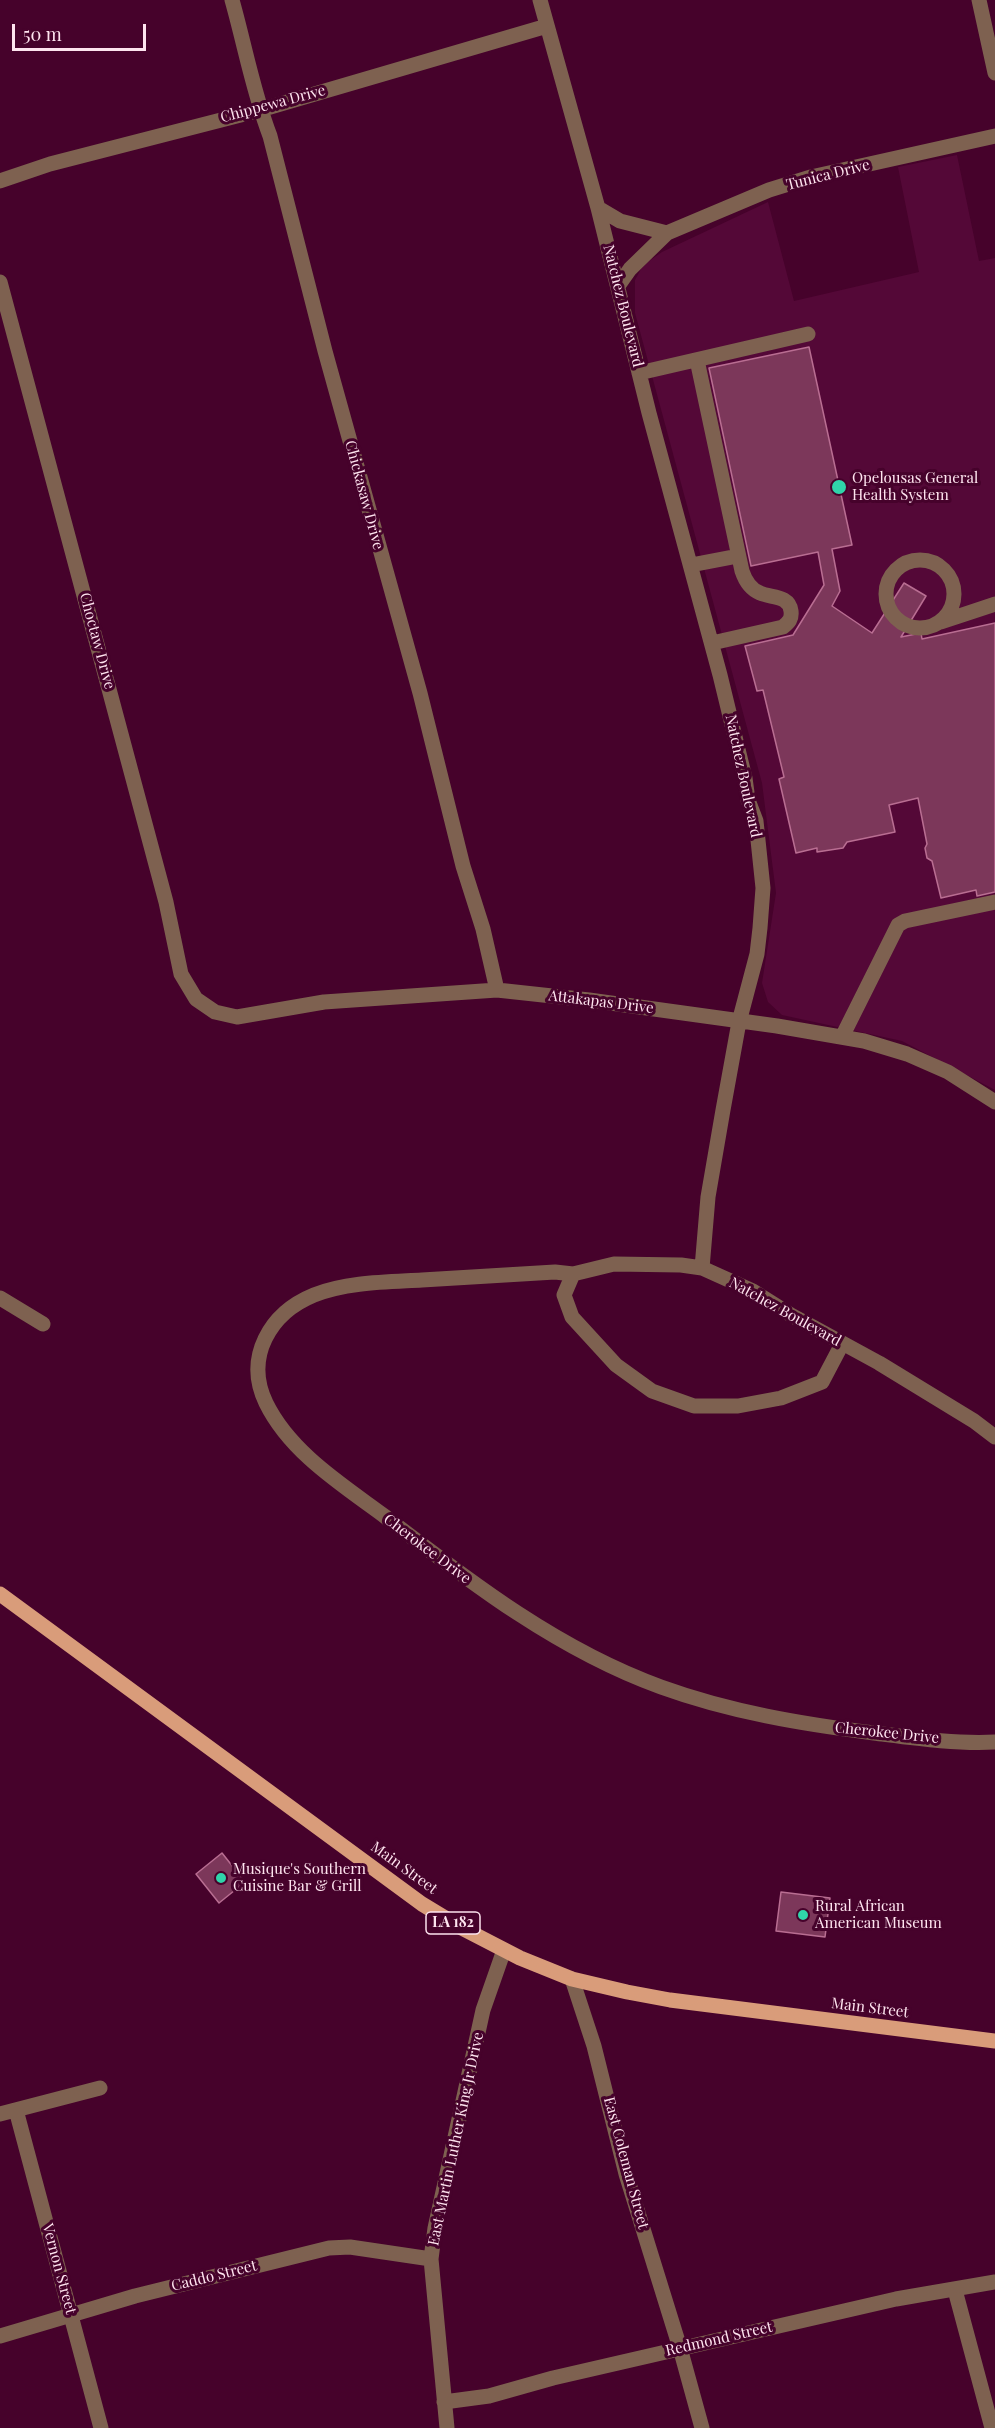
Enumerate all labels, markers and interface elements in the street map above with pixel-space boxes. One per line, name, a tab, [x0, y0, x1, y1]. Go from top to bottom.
scale bar	[15, 12, 148, 50]
text: 50 m	[23, 22, 62, 46]
street label: Chippewa Drive	[219, 81, 327, 127]
street label: Tunica Drive	[784, 156, 872, 194]
street label: Natchez Boulevard	[599, 243, 647, 369]
street label: Chickasaw Drive	[341, 438, 387, 552]
place label: Opelousas General Health System	[852, 469, 978, 504]
marker: Opelousas General Health System	[830, 478, 848, 496]
street label: Choctaw Drive	[75, 591, 119, 691]
street label: Natchez Boulevard	[721, 713, 765, 839]
street label: Attakapas Drive	[547, 987, 655, 1017]
street label: Natchez Boulevard	[726, 1274, 844, 1350]
street label: Cherokee Drive	[380, 1510, 474, 1588]
street label: Cherokee Drive	[834, 1719, 940, 1747]
street label: Main Street	[367, 1838, 441, 1898]
place label: Musique's Southern Cuisine Bar & Grill	[233, 1860, 366, 1895]
marker: Musique's Southern Cuisine Bar & Grill	[214, 1871, 228, 1885]
place label: Rural African American Museum	[815, 1897, 942, 1932]
marker: Rural African American Museum	[796, 1908, 810, 1922]
road number: LA 182	[426, 1912, 480, 1934]
street label: Main Street	[830, 1994, 910, 2022]
street label: East Martin Luther King Jr Drive	[425, 2030, 487, 2248]
street label: East Coleman Street	[600, 2095, 652, 2231]
street label: Vernon Street	[38, 2222, 80, 2316]
street label: Caddo Street	[169, 2257, 259, 2295]
street label: Redmond Street	[664, 2318, 774, 2360]

